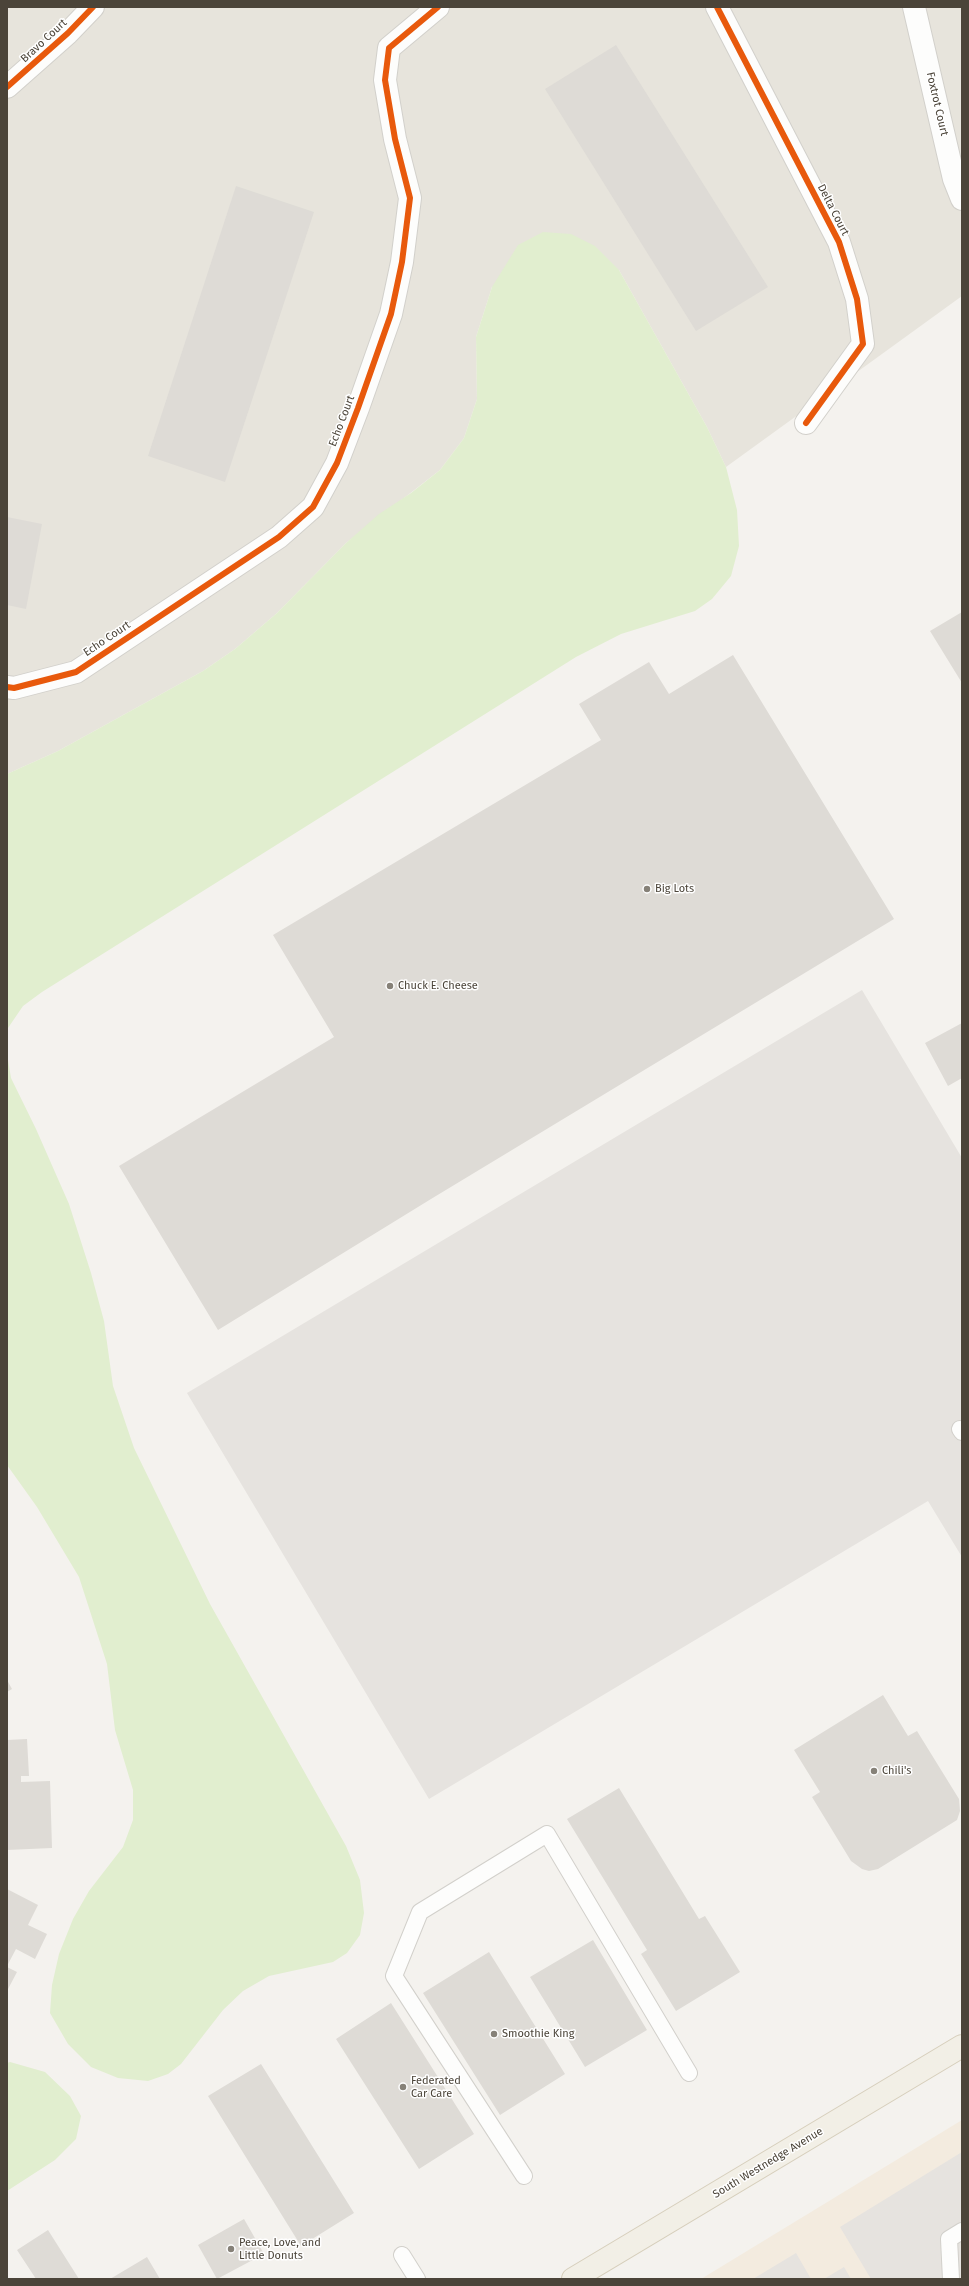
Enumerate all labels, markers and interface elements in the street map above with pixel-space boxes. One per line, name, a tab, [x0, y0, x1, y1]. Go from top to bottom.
street label: Bravo Court	[18, 16, 70, 66]
street label: Foxtrot Court	[923, 71, 951, 137]
street label: Delta Court	[814, 182, 852, 238]
street label: Echo Court	[326, 394, 358, 448]
street label: Echo Court	[81, 619, 133, 659]
place label: Big Lots	[655, 882, 694, 896]
marker: Big Lots	[642, 884, 652, 894]
place label: Chuck E. Cheese	[398, 979, 478, 993]
marker: Chuck E. Cheese	[385, 981, 395, 991]
place label: Chili's	[882, 1764, 911, 1778]
marker: Chili's	[869, 1766, 879, 1776]
place label: Smoothie King	[502, 2027, 574, 2041]
marker: Smoothie King	[489, 2029, 499, 2039]
place label: Federated Car Care	[411, 2074, 461, 2100]
marker: Federated Car Care	[398, 2082, 408, 2092]
street label: South Westnedge Avenue	[711, 2125, 825, 2201]
place label: Peace, Love, and Little Donuts	[239, 2236, 321, 2262]
marker: Peace, Love, and Little Donuts	[226, 2244, 236, 2254]

